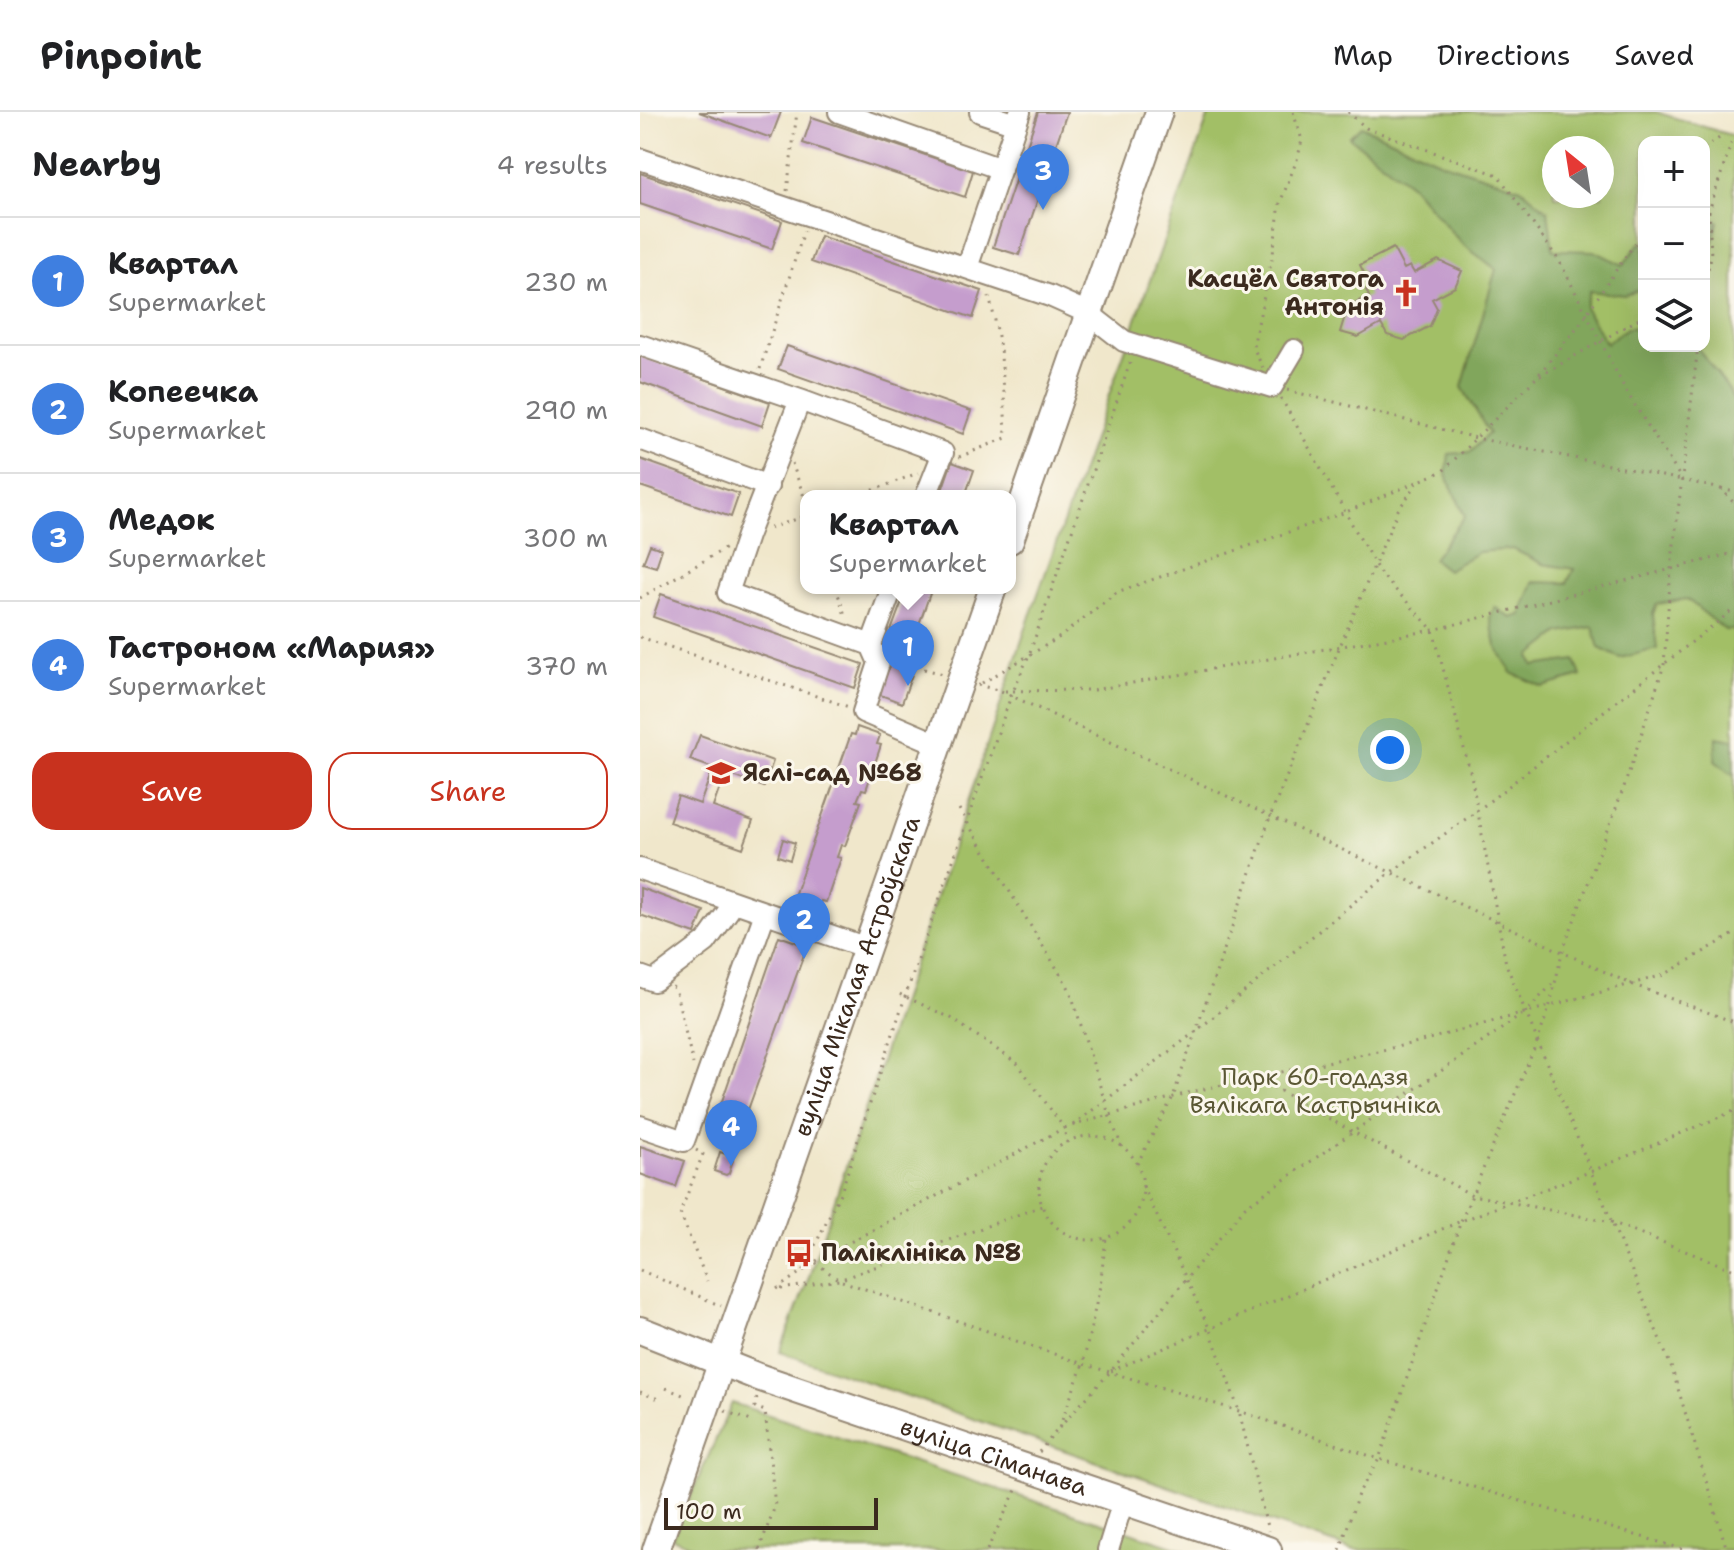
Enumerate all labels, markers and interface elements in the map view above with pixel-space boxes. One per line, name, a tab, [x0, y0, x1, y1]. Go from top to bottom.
text: Pinpoint	[40, 30, 202, 81]
text: Map	[1333, 36, 1393, 74]
text: Directions	[1437, 36, 1571, 74]
text: Saved	[1615, 36, 1694, 74]
north arrow	[1542, 136, 1614, 208]
map controls	[1638, 136, 1710, 352]
button: +	[1638, 136, 1710, 208]
text: Nearby	[32, 141, 162, 187]
pin: 3	[1017, 144, 1069, 210]
text: 4 results	[496, 147, 608, 182]
button: −	[1638, 208, 1710, 280]
text: Квартал	[108, 243, 238, 284]
place label: Касцёл Святога Антонія	[1187, 263, 1385, 323]
text: 1	[52, 264, 64, 299]
text: 230 m	[524, 264, 608, 299]
church icon: Касцёл Святога Антонія	[1391, 278, 1421, 308]
button: layers	[1638, 280, 1710, 352]
text: Supermarket	[108, 284, 266, 319]
text: Копеечка	[108, 371, 258, 412]
text: 2	[49, 392, 67, 427]
text: 290 m	[524, 392, 608, 427]
text: Supermarket	[108, 412, 266, 447]
popup	[800, 490, 1016, 594]
text: Медок	[108, 499, 215, 540]
text: Квартал	[829, 504, 959, 545]
text: 3	[49, 520, 67, 555]
text: 300 m	[523, 520, 608, 555]
text: Supermarket	[108, 540, 266, 575]
text: Supermarket	[829, 545, 987, 580]
pin: 1	[882, 620, 934, 686]
text: Гастроном «Мария»	[108, 627, 435, 668]
text: 4	[49, 648, 67, 683]
text: 370 m	[525, 648, 608, 683]
text: Supermarket	[108, 668, 266, 703]
your location	[1370, 730, 1410, 770]
button: Save	[32, 752, 312, 830]
button: Share	[328, 752, 608, 830]
place label: Яслі-сад №68	[743, 757, 922, 789]
school or university icon: Яслі-сад №68	[706, 758, 736, 788]
street label: вуліца Мікалая Астроўскага	[786, 812, 928, 1141]
pin: 2	[778, 893, 830, 959]
park label: Парк 60-годдзя Вялікага Кастрычніка	[1189, 1061, 1441, 1121]
pin: 4	[705, 1100, 757, 1166]
place label: Паліклініка №8	[821, 1237, 1021, 1269]
bus stop icon: Паліклініка №8	[784, 1238, 814, 1268]
street label: вуліца Сіманава	[896, 1410, 1092, 1504]
scale bar	[664, 1494, 878, 1530]
text: 100 m	[676, 1497, 742, 1526]

